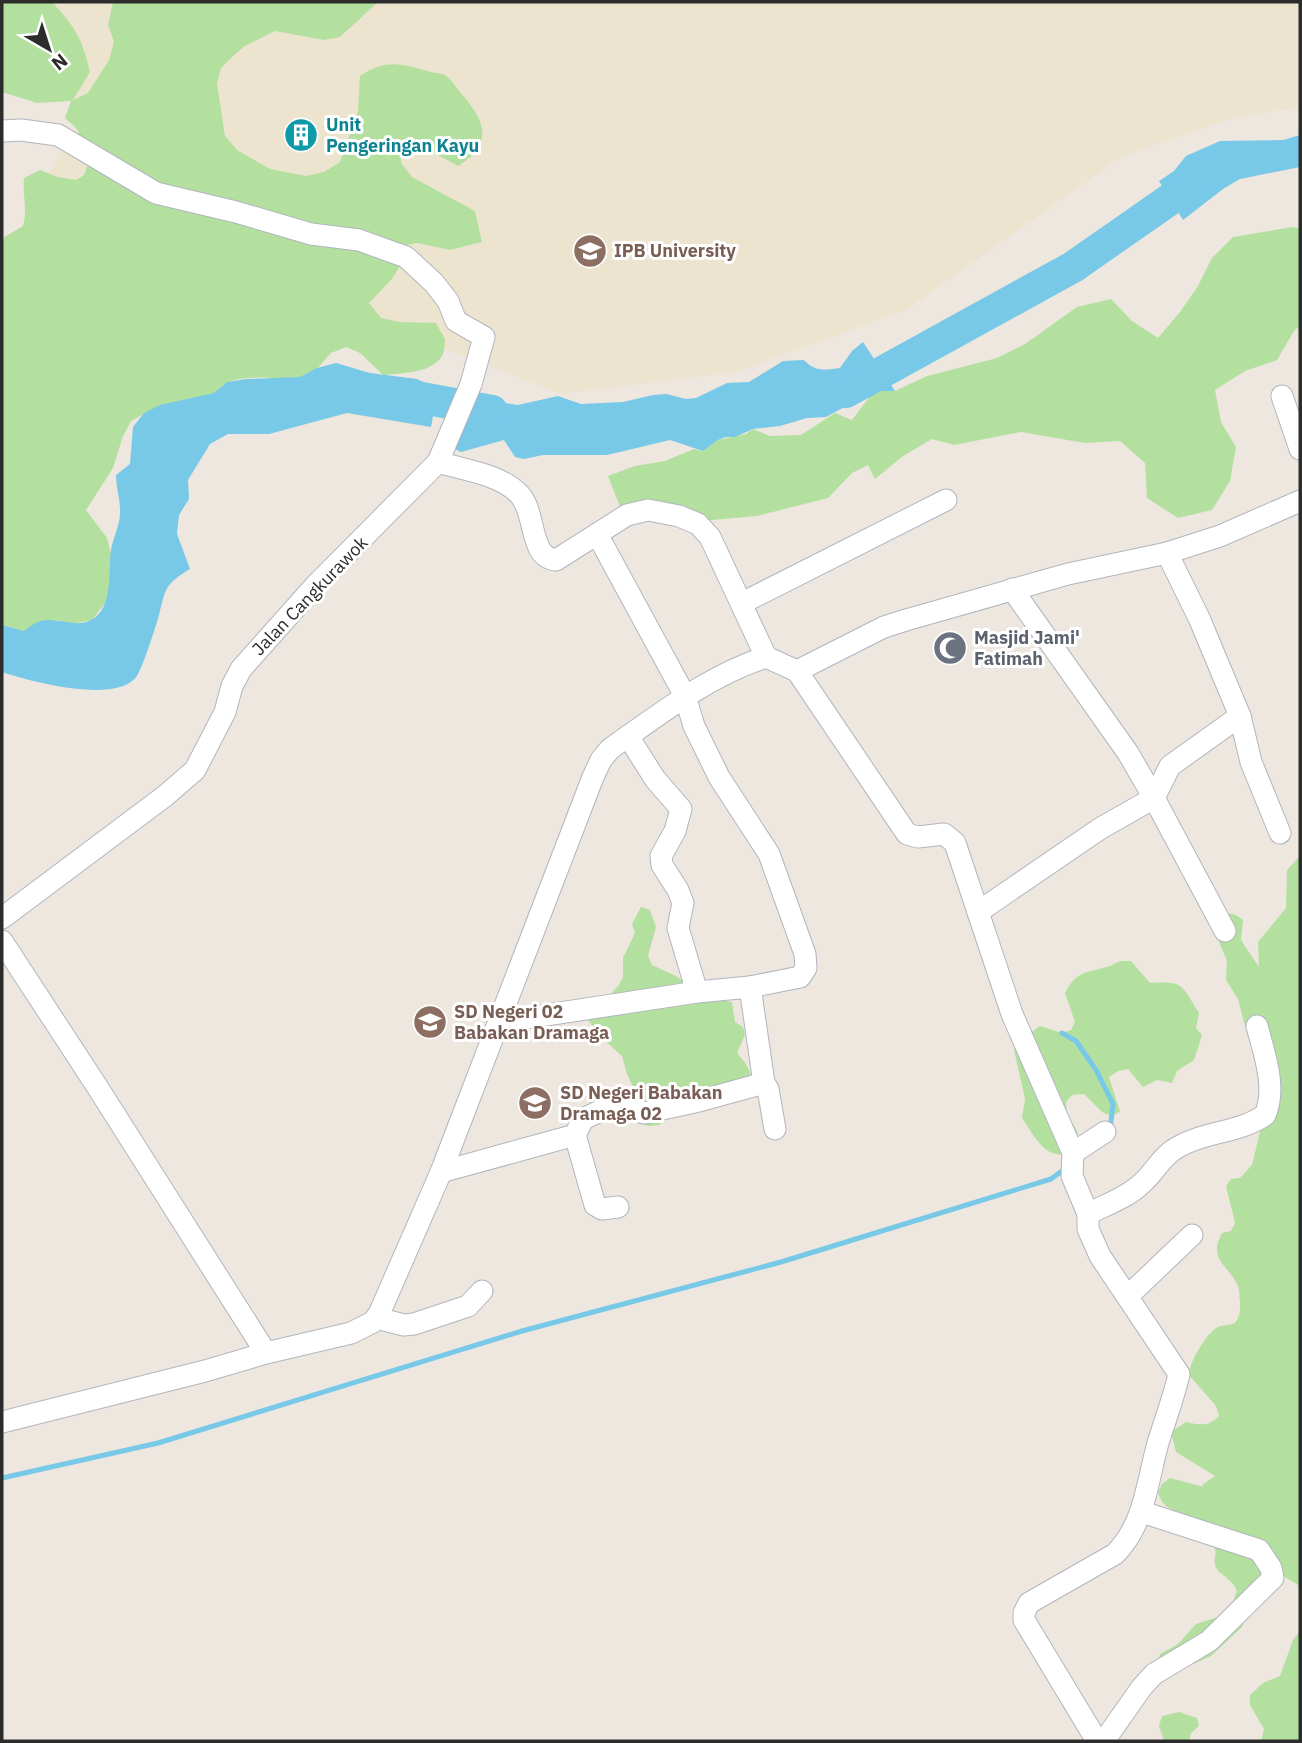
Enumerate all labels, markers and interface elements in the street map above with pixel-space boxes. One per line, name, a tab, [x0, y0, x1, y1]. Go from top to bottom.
north arrow	[14, 14, 84, 84]
text: N	[47, 49, 73, 76]
place label: Unit Pengeringan Kayu	[326, 113, 479, 157]
building icon: Unit Pengeringan Kayu	[282, 116, 320, 154]
school or university icon: IPB University	[571, 232, 609, 270]
place label: IPB University	[614, 239, 736, 262]
street label: Jalan Cangkurawok	[247, 531, 373, 660]
place label: Masjid Jami' Fatimah	[974, 626, 1080, 670]
mosque icon: Masjid Jami' Fatimah	[931, 629, 969, 667]
place label: SD Negeri 02 Babakan Dramaga	[454, 1000, 609, 1044]
school or university icon: SD Negeri 02 Babakan Dramaga	[411, 1003, 449, 1041]
place label: SD Negeri Babakan Dramaga 02	[560, 1081, 723, 1125]
school or university icon: SD Negeri Babakan Dramaga 02	[516, 1084, 554, 1122]

